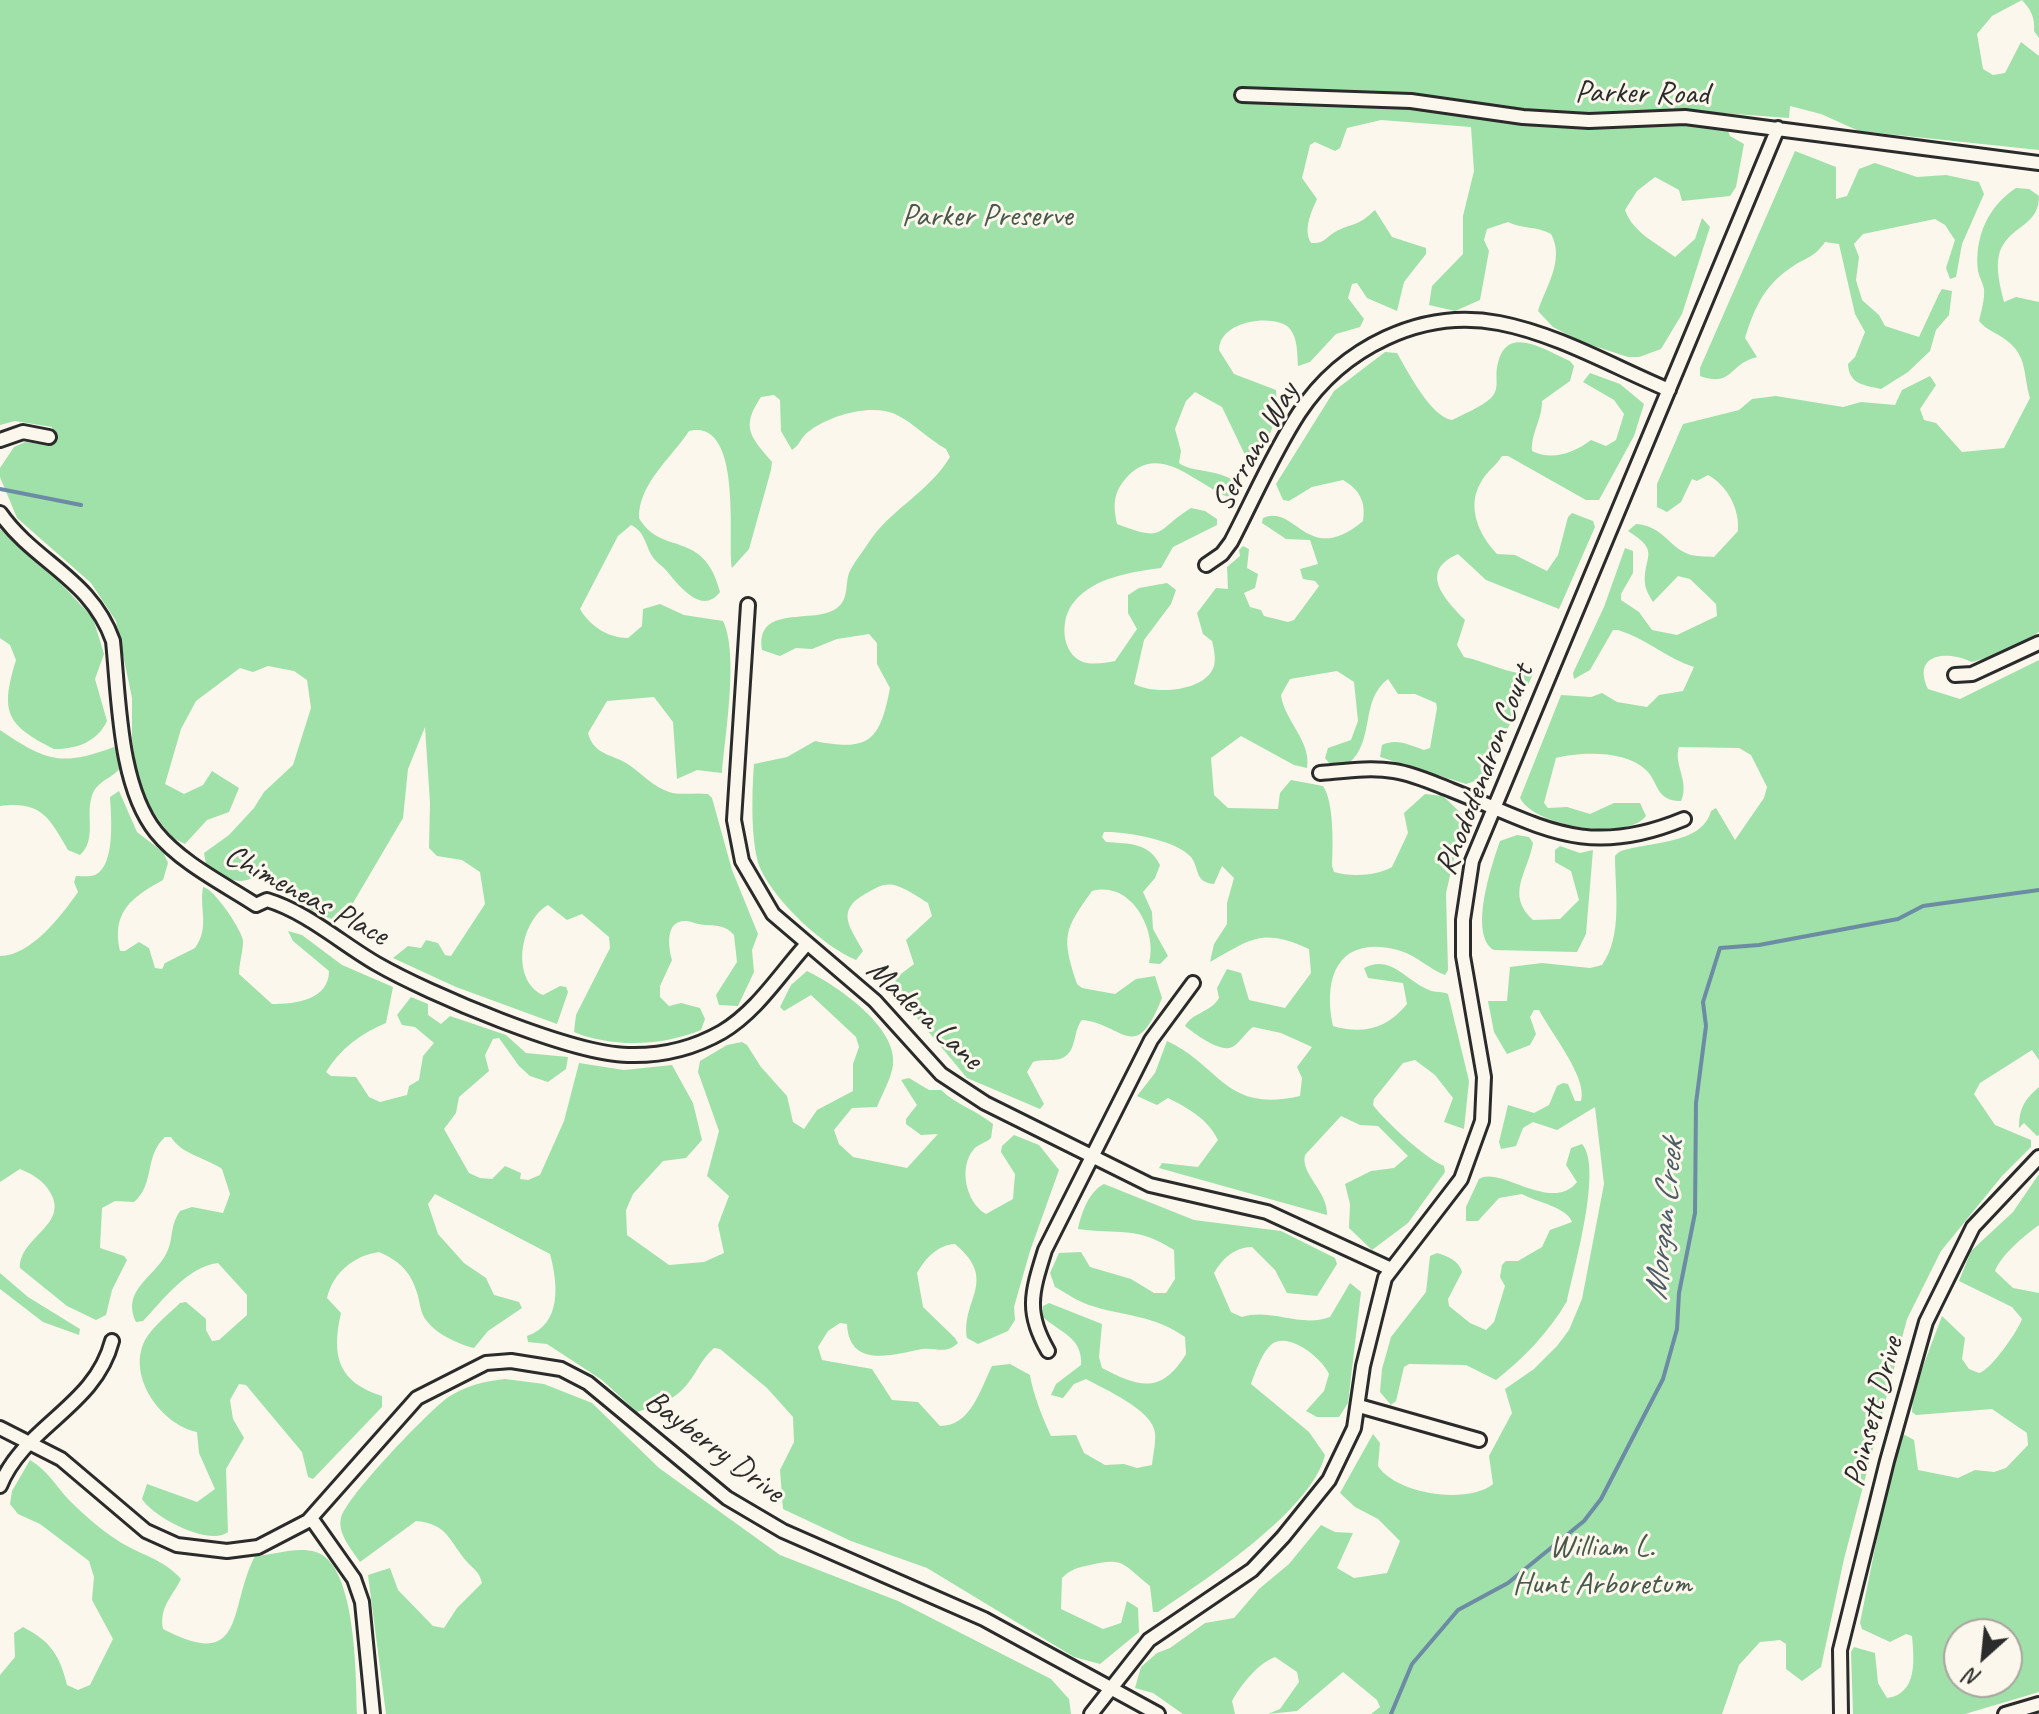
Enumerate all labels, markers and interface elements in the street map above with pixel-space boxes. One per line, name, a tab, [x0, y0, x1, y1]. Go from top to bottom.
street label: Parker Road	[1575, 74, 1709, 114]
park label: Parker Preserve	[901, 198, 1073, 236]
street label: Serrano Way	[1204, 376, 1308, 518]
street label: Rhododendron Court	[1427, 659, 1543, 881]
street label: Chimeneas Place	[218, 837, 394, 955]
street label: Madera Lane	[858, 952, 990, 1078]
water label: Morgan Creek	[1636, 1138, 1694, 1302]
street label: Poinsett Drive	[1836, 1333, 1912, 1491]
street label: Bayberry Drive	[637, 1382, 791, 1512]
park label: William L. Hunt Arboretum	[1512, 1529, 1692, 1604]
north arrow	[1943, 1618, 2023, 1698]
text: N	[1961, 1662, 1985, 1693]

